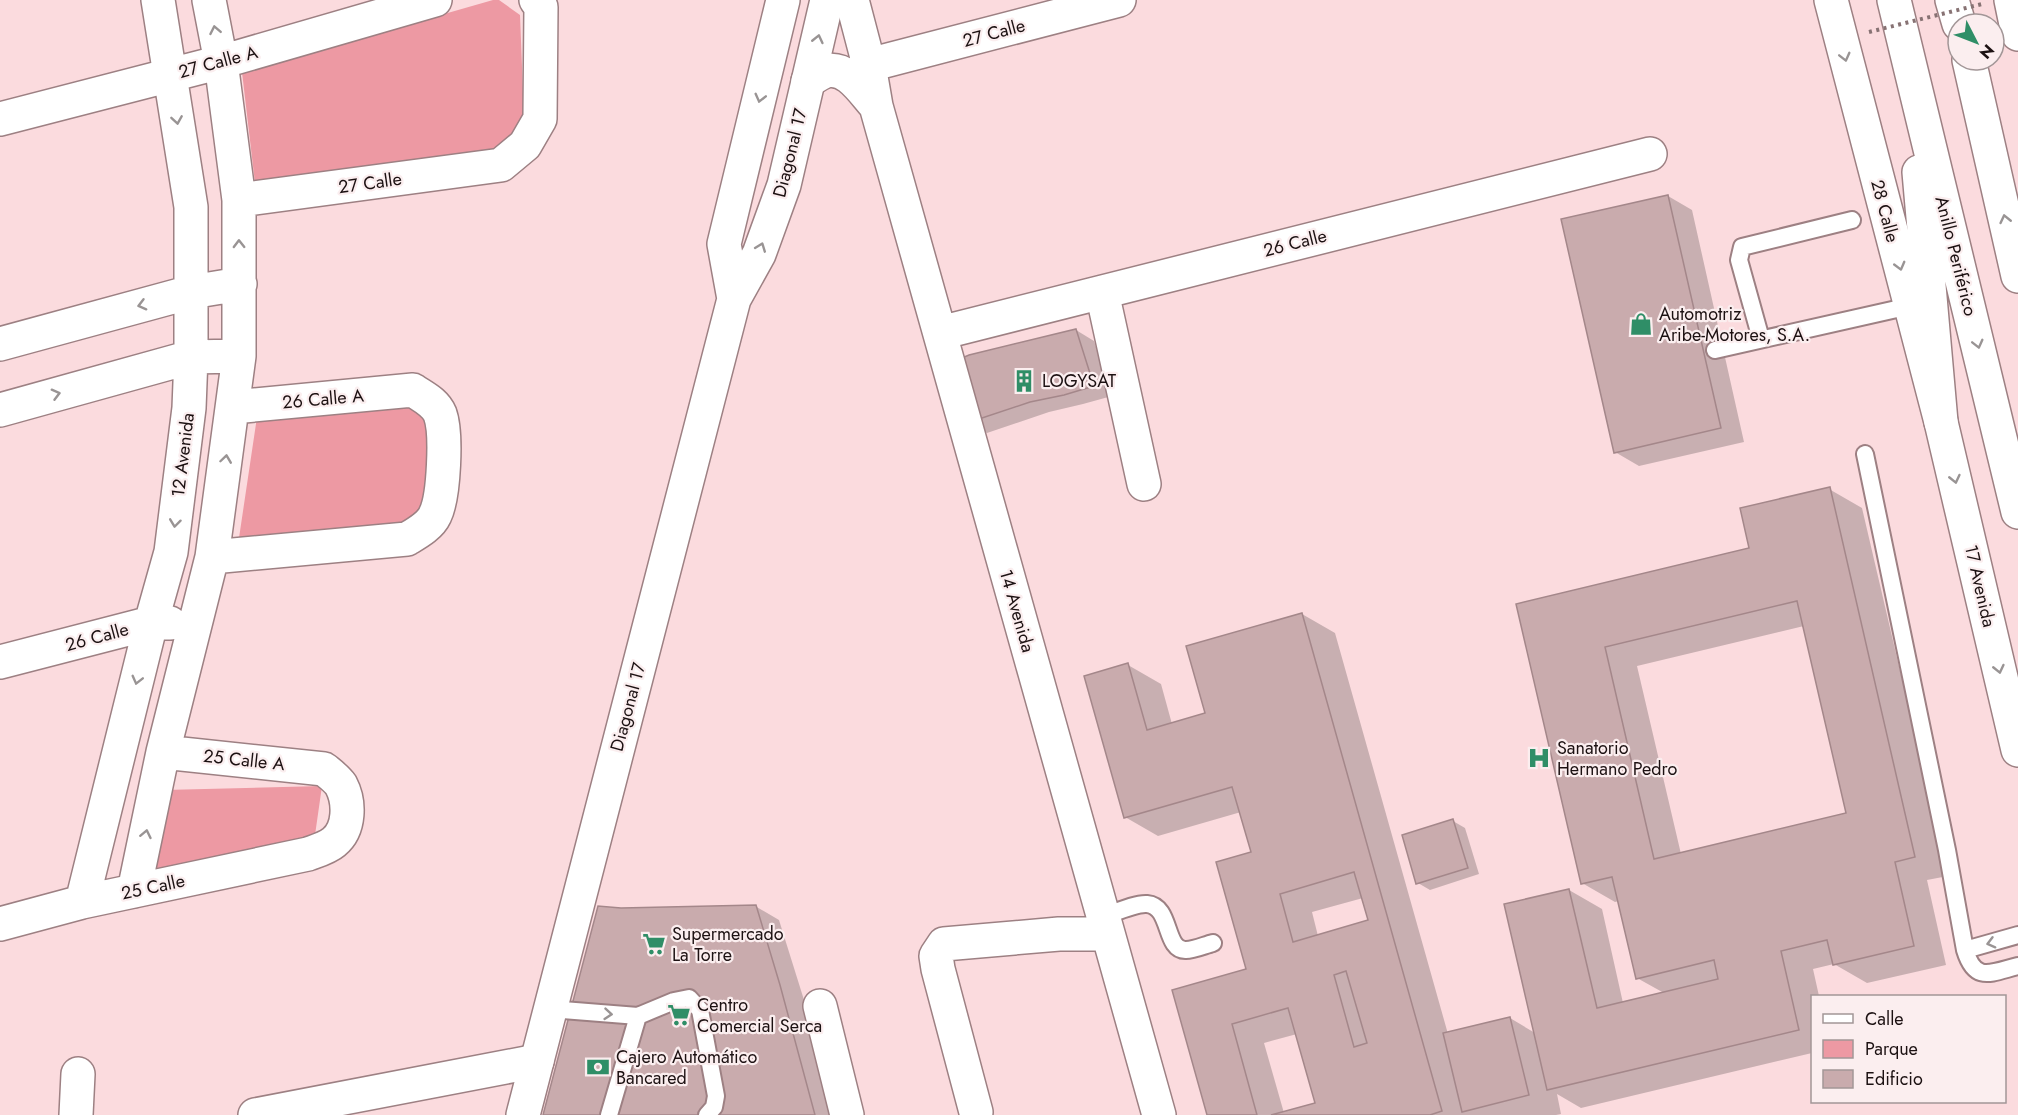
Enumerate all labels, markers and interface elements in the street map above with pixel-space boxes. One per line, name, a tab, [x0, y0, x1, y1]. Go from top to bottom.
street label: 27 Calle	[960, 12, 1028, 54]
north arrow	[1946, 12, 2006, 72]
one-way arrow	[209, 25, 222, 35]
one-way arrow	[810, 34, 823, 44]
street label: 27 Calle A	[176, 39, 261, 85]
text: N	[1974, 39, 2000, 64]
one-way arrow	[1838, 52, 1851, 62]
one-way arrow	[754, 92, 767, 102]
street label: Diagonal 17	[766, 105, 814, 200]
one-way arrow	[171, 115, 183, 125]
street label: 27 Calle	[337, 166, 403, 200]
street label: 28 Calle	[1864, 177, 1906, 245]
street label: Anillo Periférico	[1929, 193, 1983, 319]
one-way arrow	[2000, 214, 2013, 224]
street label: 26 Calle	[1261, 223, 1329, 263]
one-way arrow	[233, 239, 246, 248]
one-way arrow	[754, 242, 767, 253]
one-way arrow	[1893, 260, 1905, 271]
one-way arrow	[137, 298, 148, 310]
place label: Automotriz Aribe-Motores, S.A.	[1659, 301, 1810, 348]
shop icon: Automotriz Aribe-Motores, S.A.	[1628, 311, 1654, 337]
one-way arrow	[1970, 339, 1983, 349]
building icon: LOGYSAT	[1011, 368, 1037, 394]
place label: LOGYSAT	[1042, 368, 1117, 394]
street label: 26 Calle A	[281, 382, 365, 416]
one-way arrow	[51, 389, 61, 402]
street label: 12 Avenida	[165, 411, 201, 499]
one-way arrow	[219, 454, 231, 463]
one-way arrow	[1947, 474, 1960, 484]
one-way arrow	[169, 518, 182, 528]
street label: 17 Avenida	[1958, 542, 2002, 630]
street label: 14 Avenida	[993, 567, 1041, 655]
street label: 26 Calle	[62, 616, 132, 658]
street label: Diagonal 17	[604, 659, 652, 754]
one-way arrow	[1992, 663, 2005, 673]
one-way arrow	[131, 675, 144, 685]
place label: Sanatorio Hermano Pedro	[1557, 735, 1677, 782]
street label: 25 Calle A	[202, 743, 286, 777]
hospital icon: Sanatorio Hermano Pedro	[1526, 745, 1552, 771]
one-way arrow	[139, 829, 152, 839]
street label: 25 Calle	[119, 868, 187, 906]
place label: Supermercado La Torre	[672, 921, 784, 968]
supermarket icon: Supermercado La Torre	[641, 931, 667, 957]
one-way arrow	[1987, 935, 1997, 948]
place label: Centro Comercial Serca	[697, 992, 822, 1039]
legend	[1811, 995, 2006, 1103]
supermarket icon: Centro Comercial Serca	[666, 1002, 692, 1028]
text: Calle	[1865, 1006, 1904, 1032]
one-way arrow	[604, 1007, 613, 1020]
text: Parque	[1865, 1036, 1918, 1062]
place label: Cajero Automático Bancared	[616, 1044, 757, 1091]
bank icon: Cajero Automático Bancared	[585, 1054, 611, 1080]
text: Edificio	[1865, 1066, 1923, 1092]

